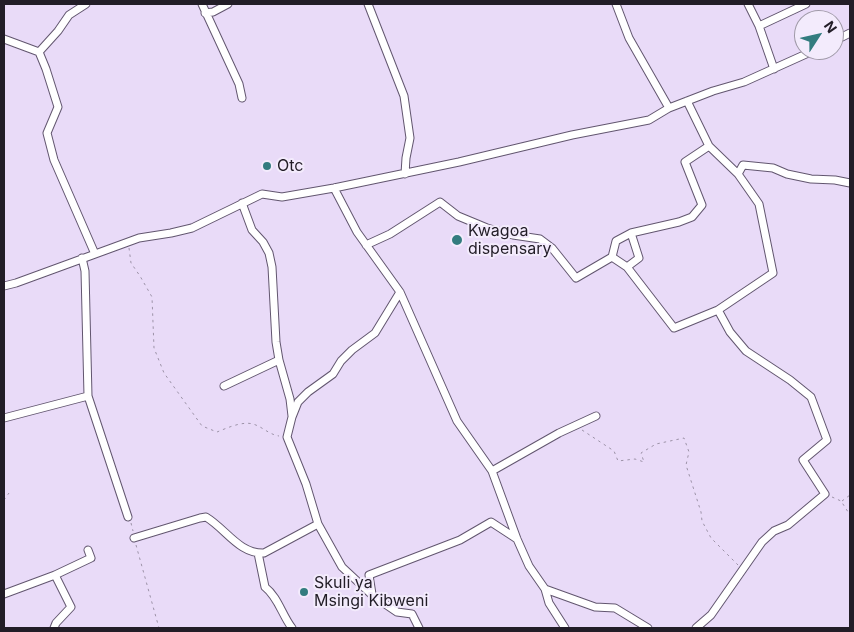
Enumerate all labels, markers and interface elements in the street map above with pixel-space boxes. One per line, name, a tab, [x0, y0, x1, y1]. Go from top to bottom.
north arrow	[794, 10, 844, 60]
text: N	[821, 17, 841, 36]
place label: Otc	[277, 156, 303, 176]
marker: Otc	[261, 160, 273, 172]
place label: Kwagoa dispensary	[468, 221, 551, 259]
marker: Kwagoa dispensary	[450, 233, 464, 247]
place label: Skuli ya Msingi Kibweni	[314, 573, 428, 611]
marker: Skuli ya Msingi Kibweni	[298, 586, 310, 598]

